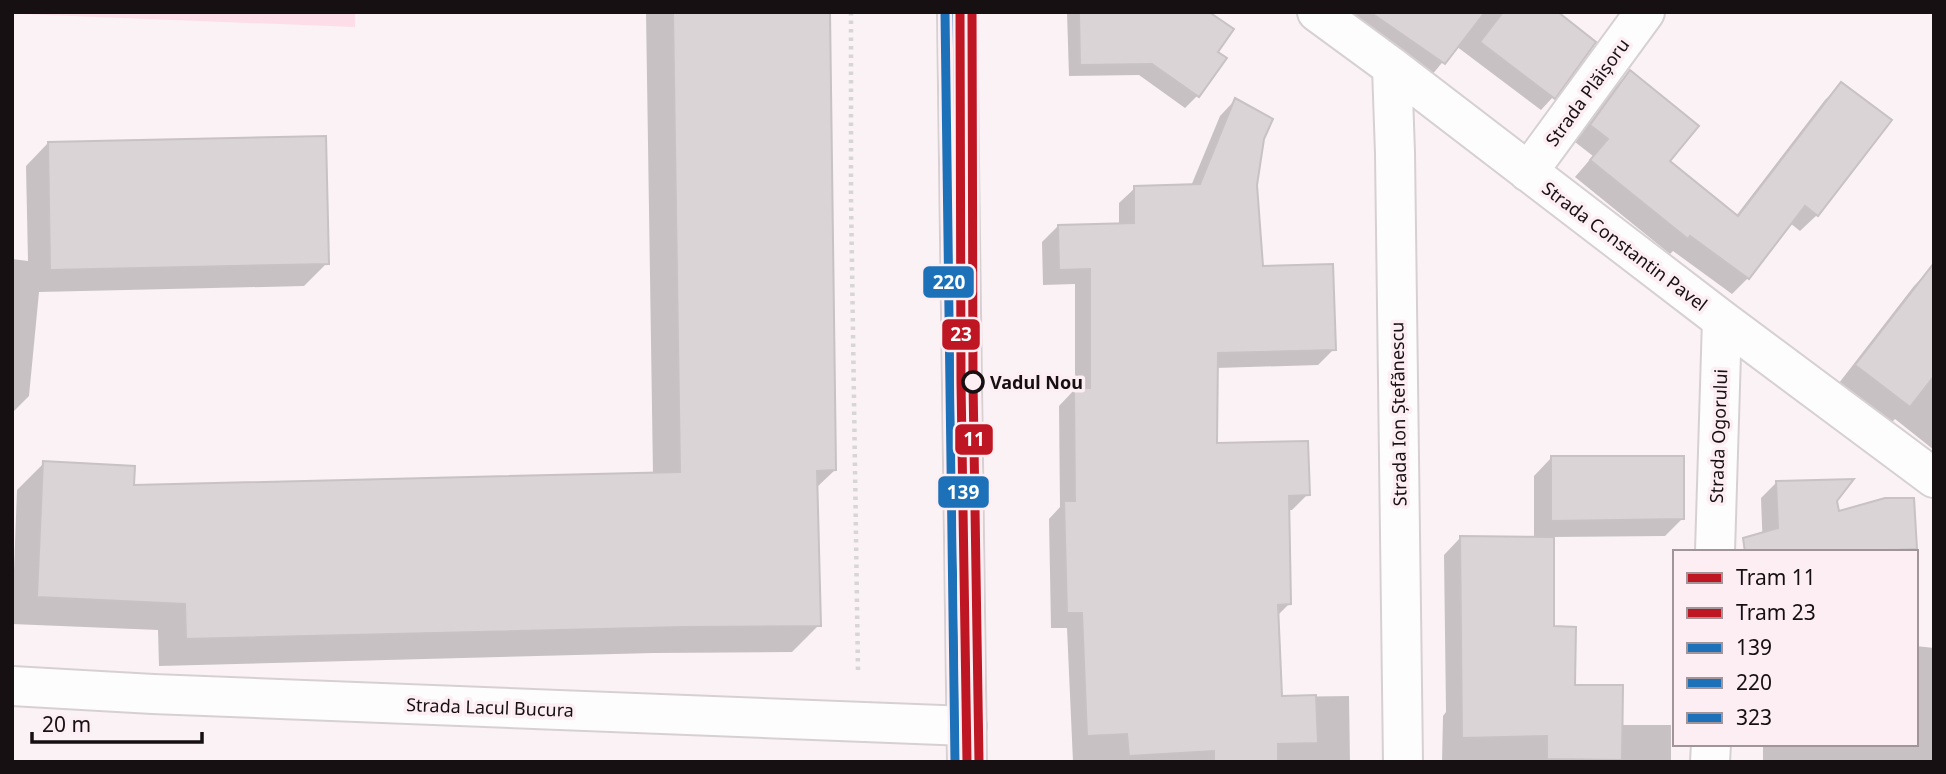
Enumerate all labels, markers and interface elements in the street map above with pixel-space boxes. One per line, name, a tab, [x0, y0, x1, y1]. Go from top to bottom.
street label: Strada Plăișoru	[1540, 33, 1634, 151]
street label: Strada Constantin Pavel	[1538, 176, 1712, 316]
line badge: 220	[922, 265, 975, 299]
text: 220	[933, 269, 965, 295]
line badge: 23	[941, 318, 981, 351]
text: 23	[950, 321, 972, 347]
street label: Strada Ion Ștefănescu	[1384, 321, 1412, 507]
street label: Strada Ogorului	[1704, 368, 1732, 504]
place label: Vadul Nou	[990, 370, 1083, 394]
marker: Vadul Nou	[962, 371, 984, 393]
line badge: 11	[954, 423, 994, 456]
text: 11	[963, 426, 985, 452]
line badge: 139	[937, 475, 990, 509]
text: 139	[947, 479, 979, 505]
legend	[1673, 550, 1918, 746]
text: Tram 11	[1736, 563, 1816, 591]
text: Tram 23	[1736, 598, 1816, 626]
text: 139	[1736, 633, 1772, 661]
text: 220	[1736, 668, 1772, 696]
street label: Strada Lacul Bucura	[406, 692, 574, 722]
scale bar	[32, 700, 201, 744]
text: 323	[1736, 703, 1772, 731]
text: 20 m	[42, 710, 91, 738]

